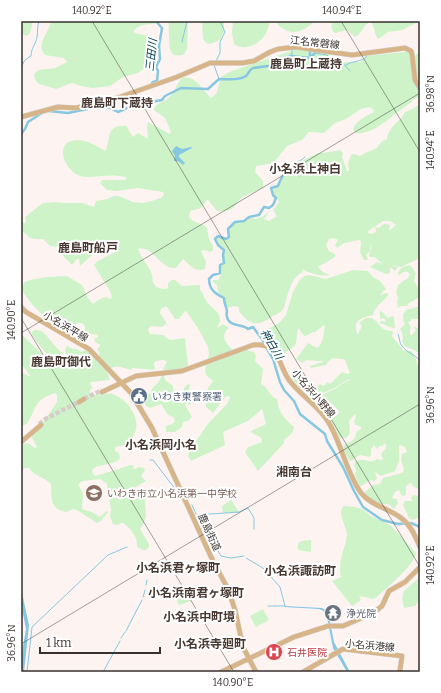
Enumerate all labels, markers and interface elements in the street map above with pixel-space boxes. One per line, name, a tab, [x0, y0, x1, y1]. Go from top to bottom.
text: 140.92°E	[72, 5, 112, 17]
text: 140.94°E	[322, 5, 362, 17]
street label: 江名常磐線	[289, 34, 340, 52]
water label: 三田川	[143, 37, 160, 72]
district label: 鹿島町上蔵持	[270, 57, 342, 71]
text: 36.98°N	[425, 75, 437, 113]
district label: 鹿島町下蔵持	[81, 96, 153, 110]
text: 140.94°E	[425, 130, 437, 170]
district label: 小名浜上神白	[269, 162, 341, 176]
district label: 鹿島町船戸	[58, 241, 118, 255]
text: 140.90°E	[6, 300, 18, 340]
street label: 小名浜平線	[41, 309, 90, 345]
water label: 神白川	[258, 327, 286, 363]
district label: 鹿島町御代	[31, 355, 91, 369]
street label: 小名浜小野線	[289, 367, 337, 420]
public building icon: いわき東警察署	[129, 386, 149, 406]
text: 36.96°N	[425, 386, 437, 424]
place label: いわき東警察署	[152, 391, 222, 403]
district label: 小名浜岡小名	[125, 438, 197, 452]
district label: 湘南台	[276, 465, 312, 479]
school or university icon: いわき市立小名浜第一中学校	[84, 483, 104, 503]
place label: いわき市立小名浜第一中学校	[107, 488, 237, 500]
street label: 鹿島街道	[195, 512, 223, 553]
text: 140.92°E	[425, 545, 437, 585]
district label: 小名浜君ヶ塚町	[136, 561, 220, 575]
district label: 小名浜諏訪町	[264, 564, 336, 578]
district label: 小名浜南君ヶ塚町	[148, 586, 244, 600]
temple icon: 浄光院	[323, 603, 343, 623]
place label: 浄光院	[346, 608, 376, 620]
district label: 小名浜中町境	[163, 610, 235, 624]
text: 36.96°N	[6, 624, 18, 662]
scale bar	[40, 629, 160, 655]
text: 1 km	[46, 636, 72, 650]
district label: 小名浜寺廻町	[174, 637, 246, 651]
street label: 小名浜港線	[344, 638, 395, 654]
hospital icon: 石井医院	[264, 642, 284, 662]
place label: 石井医院	[287, 647, 327, 659]
text: 140.90°E	[213, 677, 253, 689]

